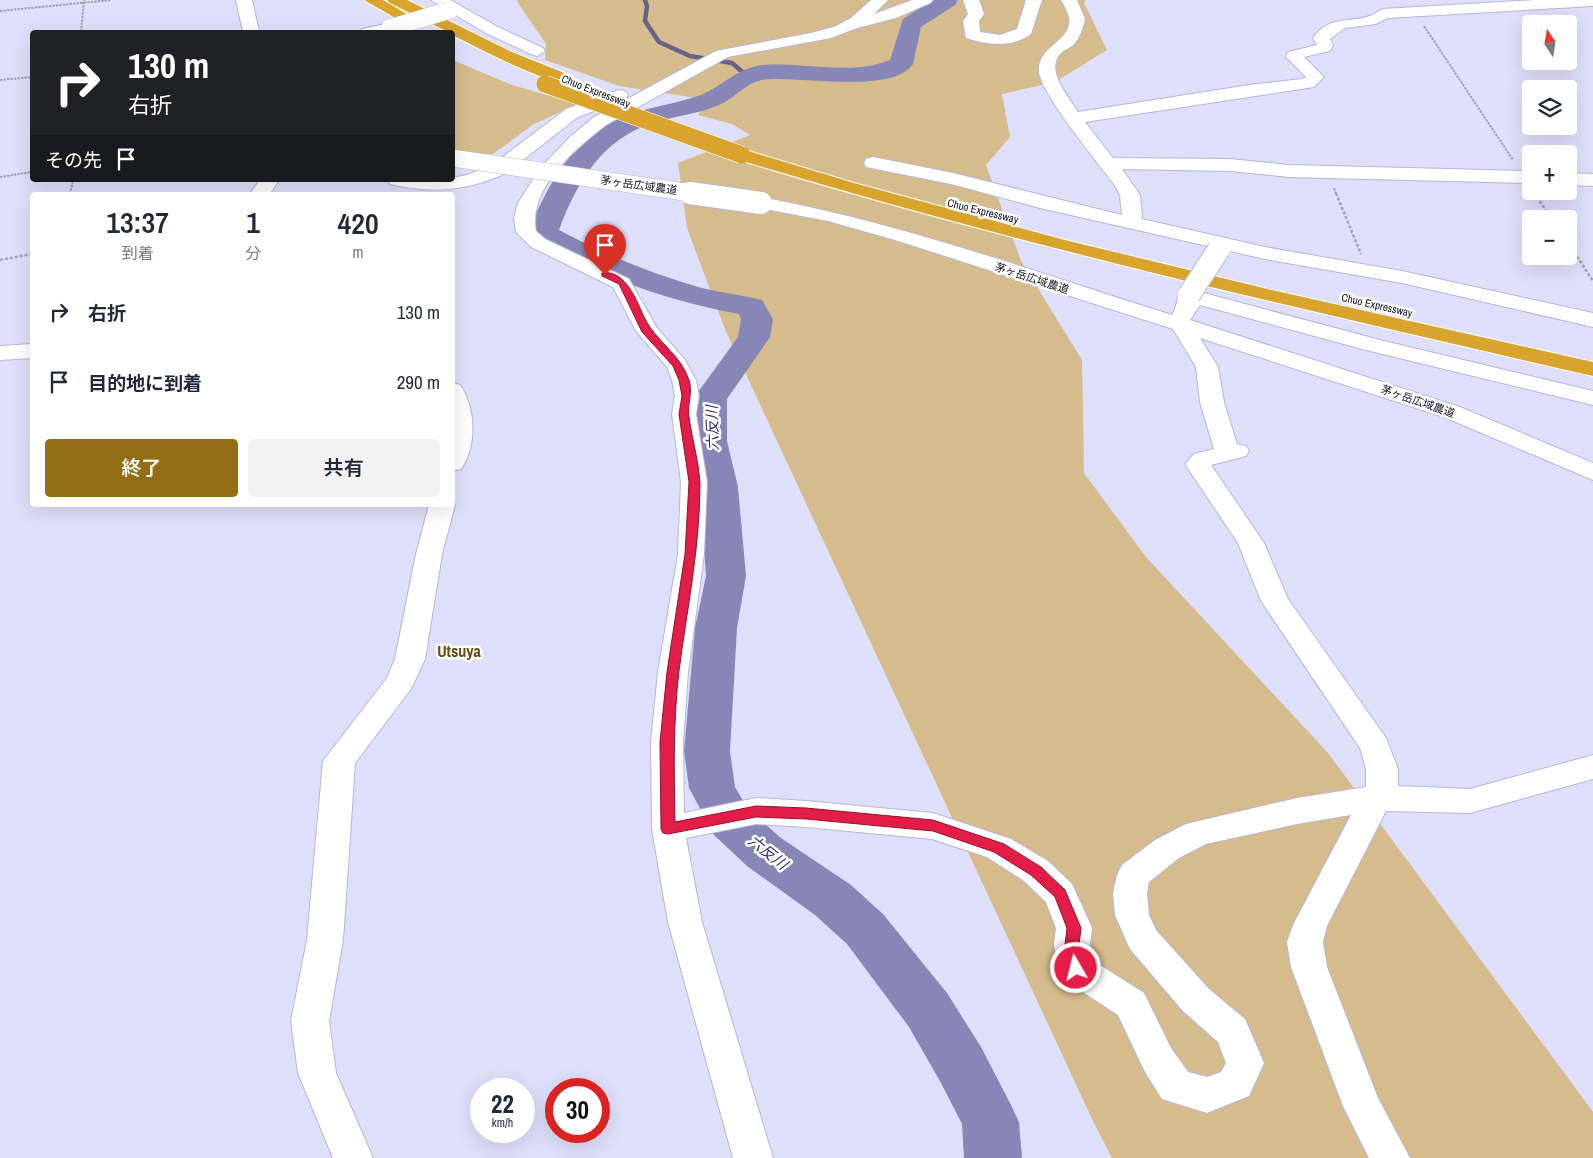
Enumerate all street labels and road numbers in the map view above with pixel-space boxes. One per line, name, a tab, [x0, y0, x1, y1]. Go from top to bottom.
street label: Chuo Expressway	[560, 71, 633, 111]
street label: 茅ヶ岳広域農道	[600, 173, 678, 197]
street label: Chuo Expressway	[946, 195, 1020, 227]
street label: 茅ヶ岳広域農道	[993, 259, 1071, 297]
street label: Chuo Expressway	[1340, 290, 1414, 320]
street label: 茅ヶ岳広域農道	[1379, 382, 1457, 420]

